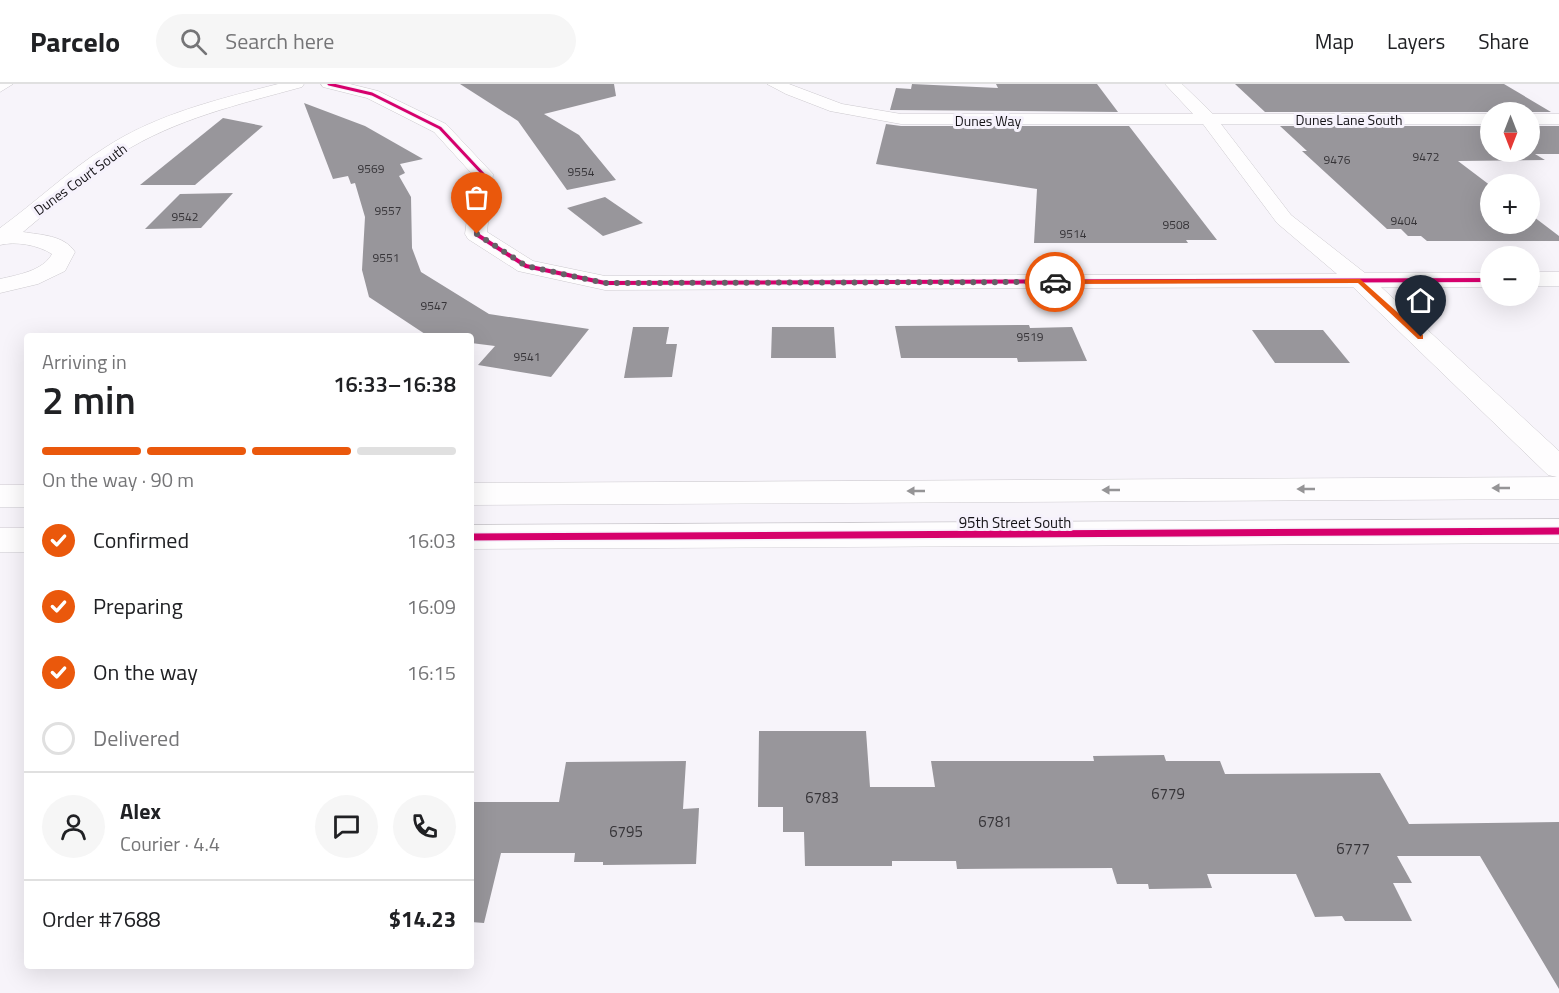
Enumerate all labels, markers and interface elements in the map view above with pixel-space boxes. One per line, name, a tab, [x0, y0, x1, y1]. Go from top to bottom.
search box	[156, 14, 576, 68]
text: Parcelo	[30, 20, 120, 63]
text: Search here	[225, 24, 334, 58]
icon: search	[177, 25, 210, 58]
text: Map	[1315, 25, 1354, 57]
text: Layers	[1387, 25, 1445, 57]
text: Share	[1478, 25, 1529, 57]
north arrow	[1480, 102, 1540, 162]
map controls	[1480, 102, 1540, 306]
street label: Dunes Lane South	[1296, 109, 1402, 130]
street label: Dunes Way	[955, 110, 1022, 131]
street label: Dunes Court South	[29, 138, 131, 220]
house number: 9472	[1413, 147, 1439, 166]
house number: 9476	[1324, 150, 1351, 169]
house number: 9569	[358, 159, 385, 178]
house number: 9554	[568, 162, 595, 181]
pin	[451, 172, 502, 234]
button: +	[1480, 174, 1540, 234]
icon: bag	[460, 181, 493, 214]
house number: 9557	[375, 201, 401, 220]
house number: 9542	[172, 207, 198, 226]
house number: 9404	[1391, 211, 1418, 230]
house number: 9508	[1163, 215, 1190, 234]
house number: 9514	[1060, 224, 1087, 243]
button: −	[1480, 246, 1540, 306]
house number: 9551	[373, 248, 399, 267]
courier	[1025, 252, 1085, 312]
icon: car	[1039, 266, 1072, 299]
pin	[1395, 275, 1446, 337]
icon: home	[1404, 284, 1437, 317]
house number: 9547	[421, 296, 447, 315]
house number: 9519	[1017, 327, 1044, 346]
text: Arriving in	[42, 346, 127, 377]
house number: 9541	[514, 347, 540, 366]
text: 16:33–16:38	[333, 367, 456, 401]
text: 2 min	[42, 370, 136, 429]
text: On the way · 90 m	[42, 464, 194, 495]
one-way arrow	[1491, 483, 1510, 493]
one-way arrow	[1296, 484, 1315, 494]
one-way arrow	[1101, 485, 1120, 495]
one-way arrow	[906, 487, 925, 496]
street label: 95th Street South	[959, 511, 1071, 534]
text: Confirmed	[93, 523, 189, 557]
icon: check	[42, 524, 75, 557]
text: 16:03	[407, 525, 456, 556]
text: Preparing	[93, 589, 183, 623]
icon: check	[42, 590, 75, 623]
text: 16:09	[407, 591, 456, 622]
text: On the way	[93, 655, 198, 689]
icon: check	[42, 656, 75, 689]
text: 16:15	[407, 657, 456, 688]
text: Delivered	[93, 721, 180, 755]
house number: 6779	[1151, 782, 1185, 805]
house number: 6783	[805, 786, 839, 809]
text: Alex	[120, 794, 161, 828]
button: person	[42, 795, 105, 858]
button: chat	[315, 795, 378, 858]
button: phone	[393, 795, 456, 858]
house number: 6781	[978, 810, 1012, 833]
house number: 6795	[609, 820, 643, 843]
text: Courier · 4.4	[120, 828, 220, 859]
house number: 6777	[1336, 837, 1370, 860]
text: Order #7688	[42, 902, 161, 936]
text: $14.23	[389, 902, 456, 936]

